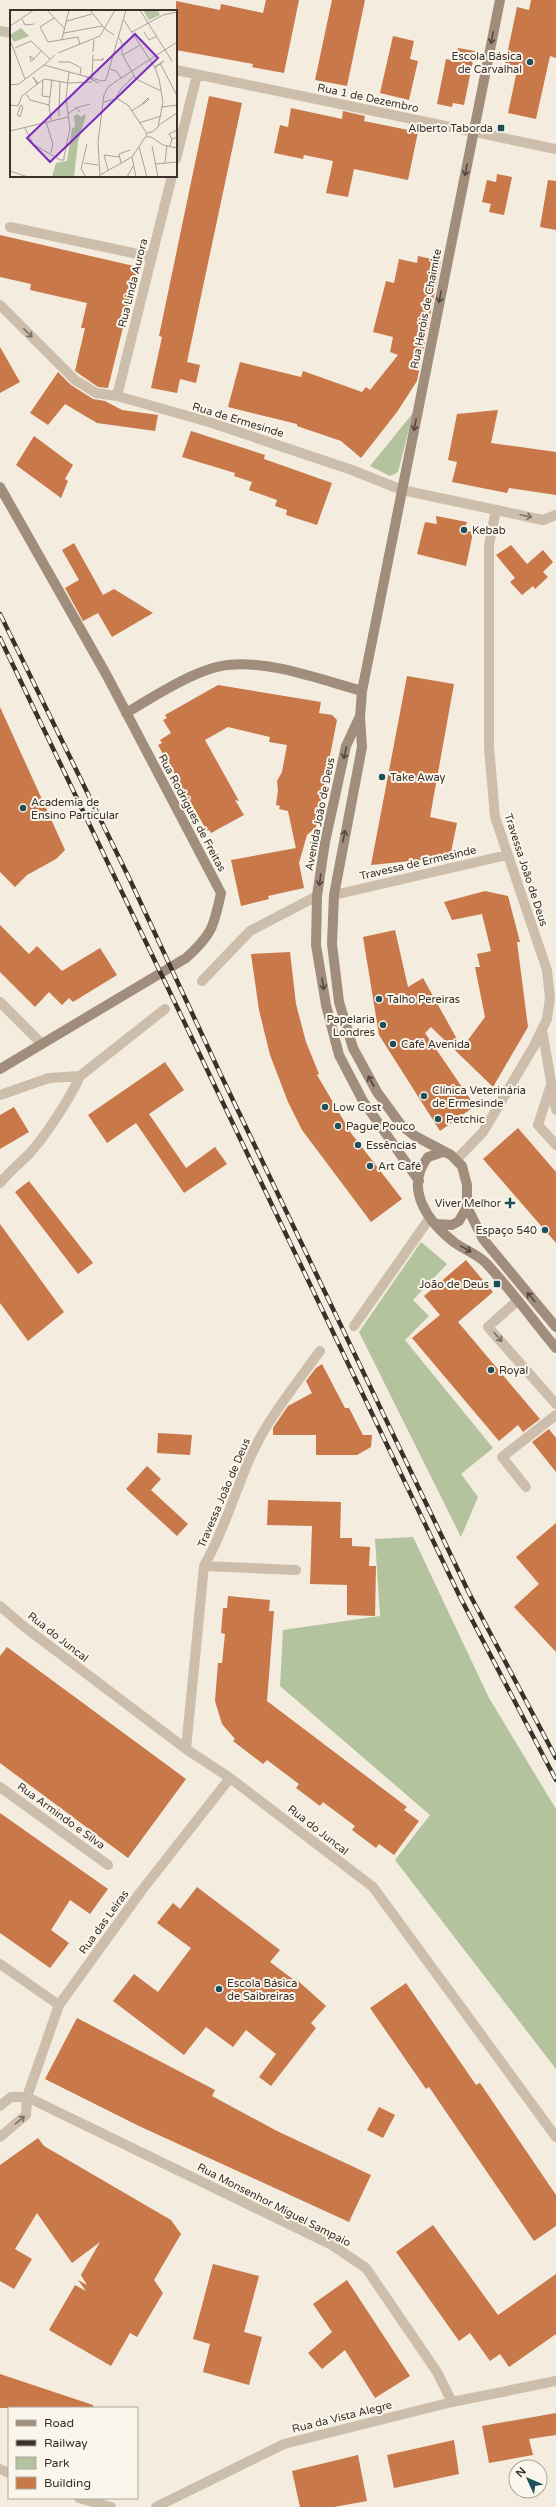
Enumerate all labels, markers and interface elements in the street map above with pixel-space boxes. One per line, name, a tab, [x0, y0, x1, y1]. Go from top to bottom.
inset map	[10, 10, 177, 177]
one-way arrow	[488, 31, 496, 44]
place label: Escola Básica de Carvalhal	[452, 50, 522, 76]
marker: Escola Básica de Carvalhal	[525, 57, 535, 67]
street label: Rua 1 de Dezembro	[316, 81, 420, 115]
place label: Alberto Taborda	[408, 122, 493, 135]
marker: Alberto Taborda	[496, 123, 506, 133]
one-way arrow	[462, 163, 470, 176]
street label: Rua Linda Aurora	[116, 237, 150, 329]
street label: Rua Heróis de Chaimite	[408, 248, 444, 370]
one-way arrow	[436, 290, 444, 303]
one-way arrow	[23, 328, 33, 338]
street label: Rua de Ermesinde	[191, 400, 285, 440]
one-way arrow	[411, 418, 419, 431]
one-way arrow	[519, 513, 532, 521]
place label: Kebab	[472, 524, 506, 537]
marker: Kebab	[459, 525, 469, 535]
one-way arrow	[341, 746, 348, 759]
street label: Rua Rodrigues de Freitas	[155, 752, 229, 874]
street label: Avenida João de Deus	[303, 756, 337, 872]
place label: Take Away	[390, 771, 446, 784]
marker: Take Away	[377, 772, 387, 782]
place label: Academia de Ensino Particular	[31, 796, 120, 822]
marker: Academia de Ensino Particular	[18, 803, 28, 813]
street label: Travessa João de Deus	[502, 812, 550, 928]
one-way arrow	[341, 830, 349, 843]
street label: Travessa de Ermesinde	[358, 843, 478, 883]
one-way arrow	[316, 873, 323, 886]
one-way arrow	[319, 977, 327, 990]
place label: Talho Pereiras	[387, 993, 460, 1006]
marker: Talho Pereiras	[374, 994, 384, 1004]
place label: Papelaria Londres	[326, 1013, 375, 1039]
marker: Papelaria Londres	[378, 1020, 388, 1030]
place label: Café Avenida	[401, 1038, 470, 1051]
marker: Café Avenida	[388, 1039, 398, 1049]
one-way arrow	[367, 1075, 375, 1087]
place label: Clínica Veterinária de Ermesinde	[432, 1084, 526, 1110]
marker: Clínica Veterinária de Ermesinde	[419, 1091, 429, 1101]
place label: Low Cost	[333, 1101, 381, 1114]
marker: Low Cost	[320, 1102, 330, 1112]
place label: Petchic	[446, 1113, 485, 1126]
marker: Petchic	[433, 1114, 443, 1124]
place label: Pague Pouco	[346, 1120, 415, 1133]
marker: Pague Pouco	[333, 1121, 343, 1131]
place label: Essências	[366, 1139, 417, 1152]
marker: Essências	[353, 1140, 363, 1150]
place label: Art Café	[378, 1160, 421, 1173]
marker: Art Café	[365, 1161, 375, 1171]
place label: Viver Melhor	[435, 1197, 502, 1210]
marker: Viver Melhor	[504, 1197, 516, 1209]
place label: Espaço 540	[476, 1224, 537, 1237]
marker: Espaço 540	[540, 1225, 550, 1235]
one-way arrow	[460, 1245, 472, 1253]
place label: João de Deus	[419, 1278, 489, 1291]
marker: João de Deus	[492, 1279, 502, 1289]
one-way arrow	[527, 1292, 536, 1302]
one-way arrow	[493, 1332, 502, 1342]
place label: Royal	[499, 1364, 528, 1377]
marker: Royal	[486, 1365, 496, 1375]
street label: Travessa João de Deus	[195, 1436, 253, 1550]
street label: Rua do Juncal	[25, 1609, 91, 1665]
street label: Rua Armindo e Silva	[15, 1780, 107, 1852]
street label: Rua do Juncal	[285, 1802, 351, 1858]
street label: Rua das Leiras	[76, 1888, 132, 1956]
place label: Escola Básica de Saibreiras	[227, 1977, 297, 2003]
marker: Escola Básica de Saibreiras	[214, 1984, 224, 1994]
one-way arrow	[15, 2116, 25, 2125]
street label: Rua Monsenhor Miguel Sampaio	[195, 2161, 353, 2250]
street label: Rua da Vista Alegre	[291, 2398, 393, 2436]
legend	[8, 2407, 138, 2499]
text: Road	[44, 2416, 74, 2430]
text: Railway	[44, 2436, 88, 2450]
text: Park	[44, 2456, 70, 2470]
north arrow	[508, 2459, 548, 2499]
text: N	[513, 2465, 529, 2480]
text: Building	[44, 2476, 91, 2490]

